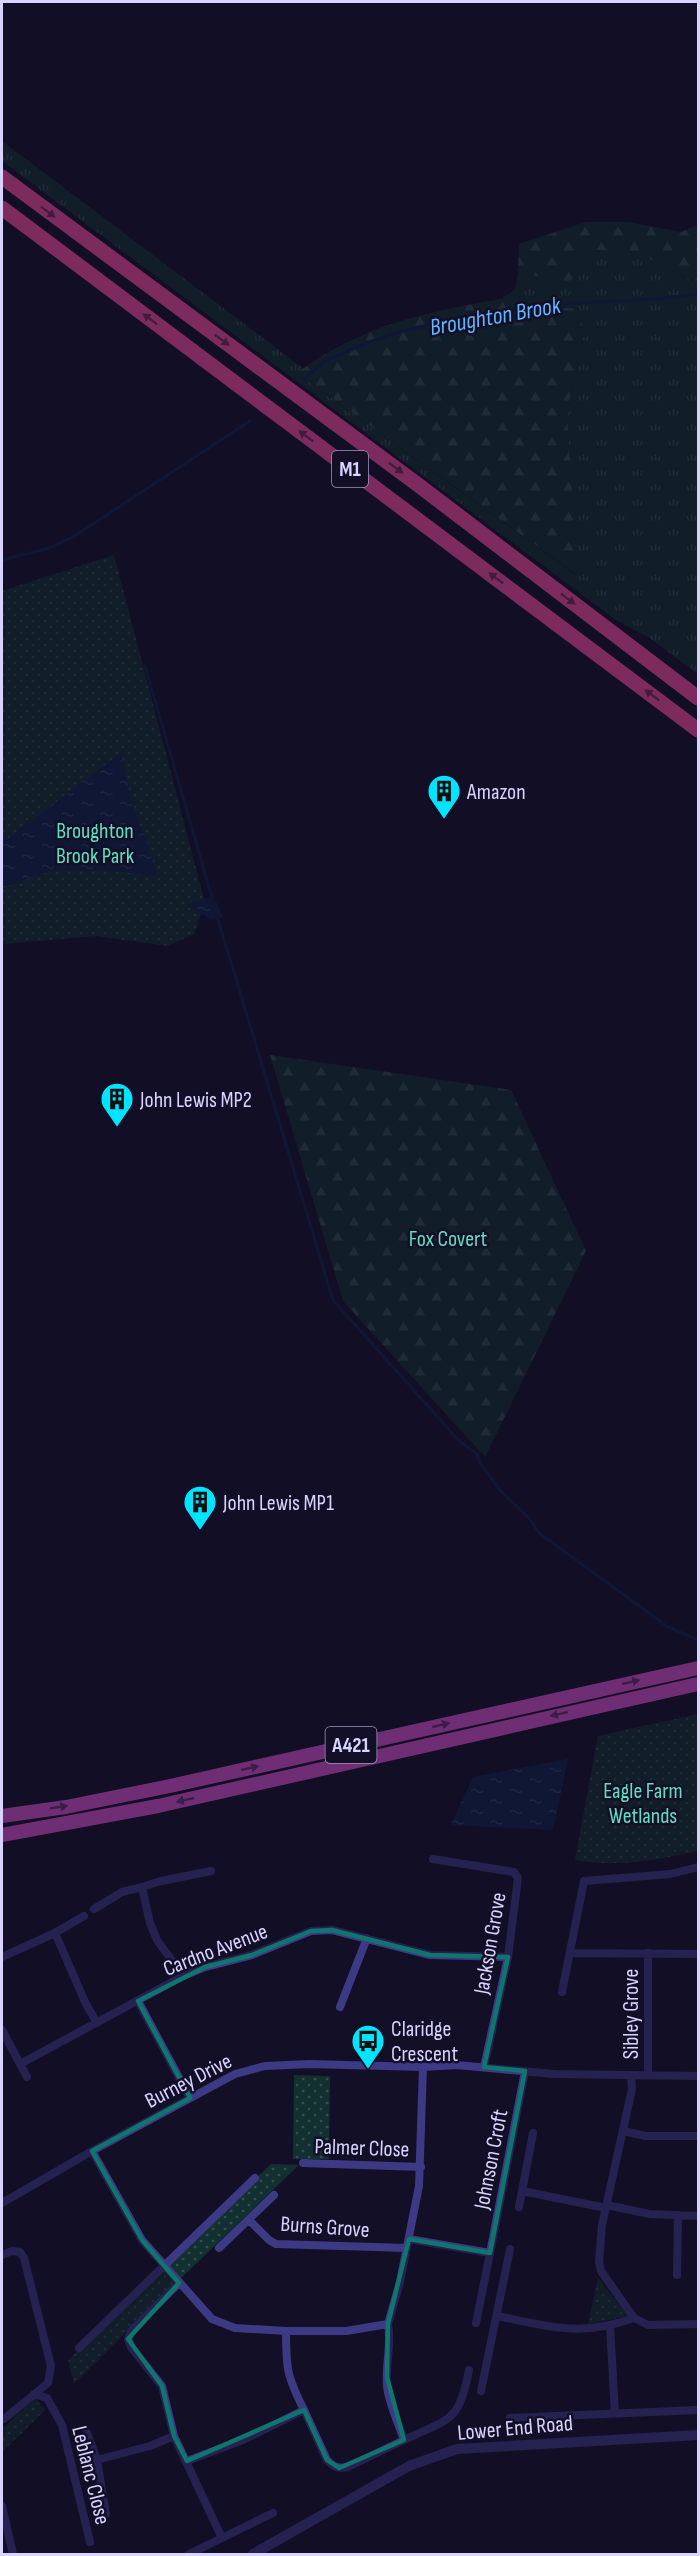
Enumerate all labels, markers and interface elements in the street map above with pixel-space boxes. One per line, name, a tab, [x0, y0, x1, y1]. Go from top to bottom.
one-way arrow	[41, 205, 56, 217]
water label: Broughton Brook	[427, 291, 564, 342]
one-way arrow	[142, 313, 158, 325]
one-way arrow	[214, 334, 230, 346]
one-way arrow	[298, 430, 314, 443]
road number: M1	[332, 451, 368, 487]
one-way arrow	[388, 462, 404, 474]
one-way arrow	[488, 573, 503, 585]
one-way arrow	[561, 592, 576, 604]
one-way arrow	[644, 690, 659, 702]
building icon: Amazon	[426, 773, 462, 820]
place label: Amazon	[466, 779, 526, 806]
park label: Broughton Brook Park	[56, 818, 135, 870]
building icon: John Lewis MP2	[99, 1081, 135, 1128]
place label: John Lewis MP2	[139, 1087, 252, 1114]
park label: Fox Covert	[409, 1226, 488, 1253]
building icon: John Lewis MP1	[182, 1484, 218, 1531]
place label: John Lewis MP1	[222, 1490, 334, 1517]
one-way arrow	[622, 1677, 640, 1687]
one-way arrow	[550, 1710, 569, 1720]
one-way arrow	[431, 1720, 450, 1729]
road number: A421	[326, 1727, 376, 1763]
one-way arrow	[241, 1762, 260, 1772]
park label: Eagle Farm Wetlands	[603, 1778, 683, 1830]
one-way arrow	[175, 1796, 194, 1805]
one-way arrow	[50, 1803, 69, 1812]
street label: Jackson Grove	[468, 1890, 513, 1997]
street label: Cardno Avenue	[159, 1918, 272, 1983]
street label: Sibley Grove	[618, 1969, 645, 2059]
place label: Claridge Crescent	[391, 2016, 458, 2068]
bus stop icon: Claridge Crescent	[350, 2023, 386, 2070]
street label: Burney Drive	[141, 2048, 237, 2115]
street label: Johnson Croft	[468, 2107, 514, 2212]
street label: Palmer Close	[314, 2133, 410, 2164]
street label: Burns Grove	[279, 2211, 370, 2244]
street label: Lower End Road	[456, 2410, 574, 2447]
street label: Leblanc Close	[65, 2423, 116, 2528]

